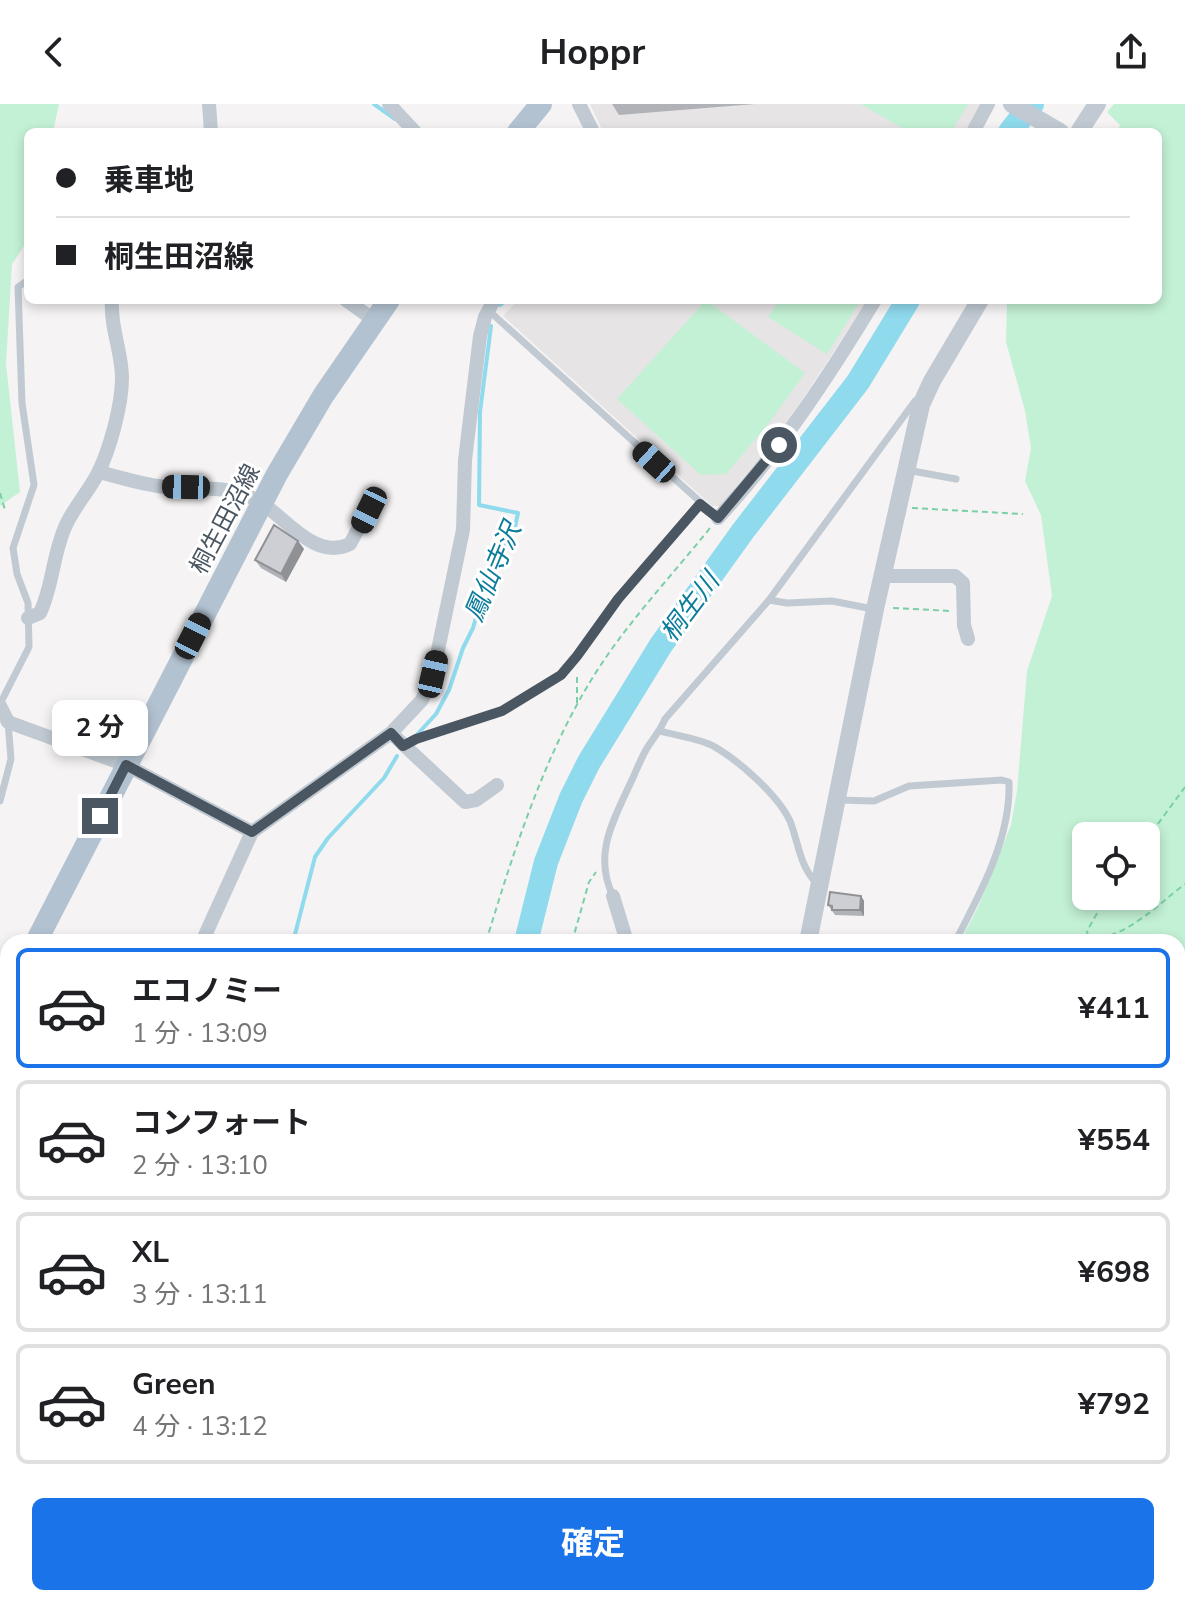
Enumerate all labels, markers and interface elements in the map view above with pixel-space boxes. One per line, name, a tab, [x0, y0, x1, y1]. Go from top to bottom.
text: Hoppr	[540, 28, 645, 77]
icon: back	[32, 30, 76, 74]
icon: share	[1109, 30, 1153, 74]
text: 乗車地	[104, 160, 194, 201]
text: 桐生田沼線	[104, 237, 254, 278]
route start	[761, 427, 797, 463]
car	[628, 437, 680, 487]
street label: 桐生田沼線	[183, 459, 267, 579]
car	[162, 475, 210, 499]
car	[348, 483, 390, 537]
water label: 鳳仙寺沢	[457, 515, 531, 627]
water label: 桐生川	[653, 563, 729, 649]
car	[171, 609, 215, 663]
car	[416, 648, 450, 700]
callout: 2 分	[52, 700, 148, 756]
text: 2 分	[76, 710, 124, 745]
route end	[82, 798, 118, 834]
map controls	[1072, 822, 1160, 910]
button: locate	[1072, 822, 1160, 910]
text: エコノミー	[132, 971, 282, 1012]
icon: car	[36, 972, 108, 1044]
text: ¥411	[1078, 988, 1150, 1029]
text: 1 分 · 13:09	[132, 1016, 268, 1051]
text: コンフォート	[132, 1103, 311, 1144]
icon: car	[36, 1104, 108, 1176]
text: ¥554	[1078, 1120, 1150, 1161]
text: 2 分 · 13:10	[132, 1148, 268, 1183]
text: XL	[132, 1232, 169, 1273]
icon: car	[36, 1236, 108, 1308]
text: ¥698	[1078, 1252, 1150, 1293]
text: 3 分 · 13:11	[132, 1277, 268, 1312]
text: Green	[132, 1364, 216, 1405]
icon: car	[36, 1368, 108, 1440]
text: ¥792	[1078, 1384, 1150, 1425]
text: 4 分 · 13:12	[132, 1409, 268, 1444]
button: 確定	[32, 1498, 1154, 1590]

